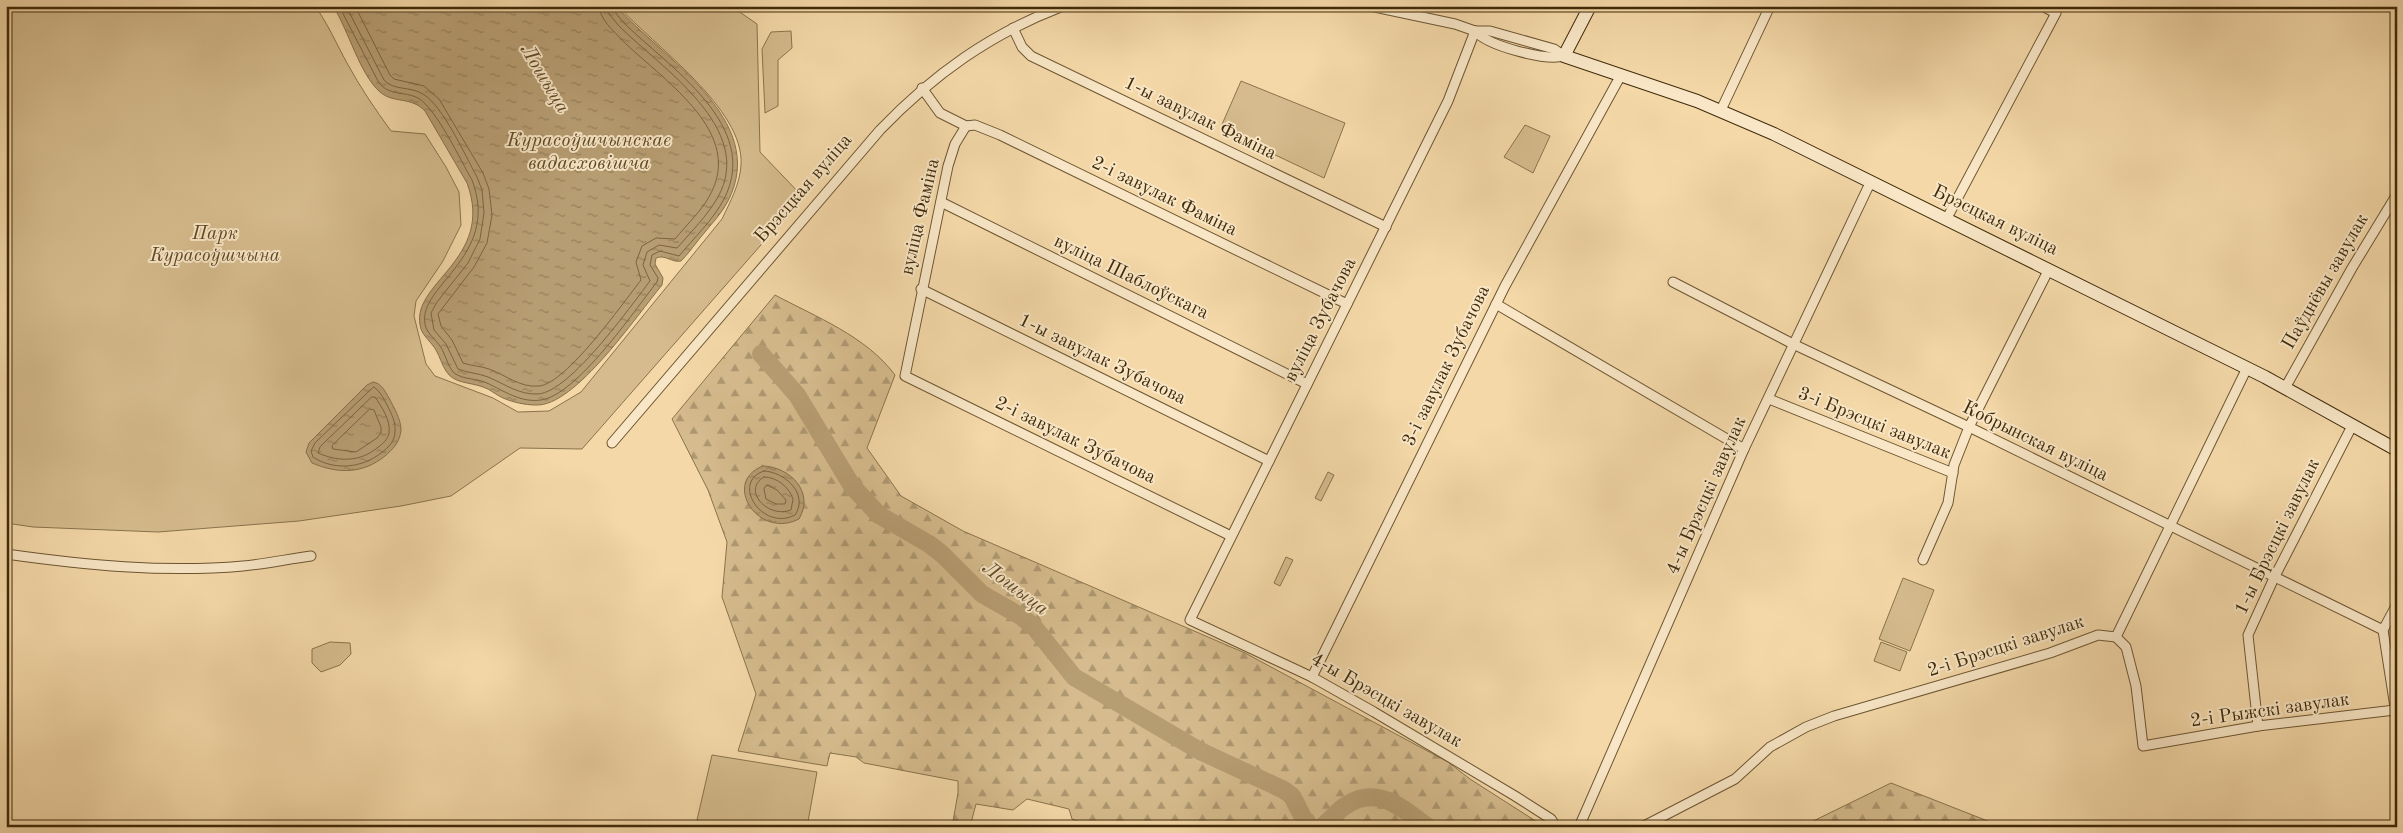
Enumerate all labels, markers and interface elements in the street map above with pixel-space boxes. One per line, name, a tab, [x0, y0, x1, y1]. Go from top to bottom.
water label: Лошыца	[516, 41, 572, 117]
street label: 1-ы завулак Фаміна	[1121, 74, 1280, 164]
water label: Курасоўшчынскае вадасховішча	[506, 131, 671, 174]
street label: Брэсцкая вуліца	[752, 131, 857, 247]
street label: 2-і завулак Фаміна	[1088, 154, 1240, 241]
street label: вуліца Фаміна	[898, 156, 944, 277]
street label: Брэсцкая вуліца	[1929, 182, 2061, 260]
street label: Паўднёвы завулак	[2279, 210, 2373, 353]
park label: Парк Курасоўшчына	[149, 225, 280, 266]
street label: вуліца Шаблоўскага	[1051, 232, 1212, 324]
street label: вуліца Зубачова	[1282, 255, 1361, 385]
street label: 3-і завулак Зубачова	[1400, 282, 1494, 449]
street label: 1-ы завулак Зубачова	[1015, 311, 1189, 409]
street label: 3-і Брэсцкі завулак	[1795, 385, 1954, 464]
street label: 2-і завулак Зубачова	[992, 394, 1159, 488]
street label: Кобрынская вуліца	[1959, 398, 2111, 486]
street label: 4-ы Брэсцкі завулак	[1664, 414, 1751, 578]
street label: 1-ы Брэсцкі завулак	[2232, 456, 2324, 618]
water label: Лошыца	[978, 558, 1052, 620]
street label: 2-і Брэсцкі завулак	[1925, 613, 2087, 681]
street label: 4-ы Брэсцкі завулак	[1307, 650, 1465, 752]
street label: 2-і Рыжскі завулак	[2189, 690, 2351, 732]

